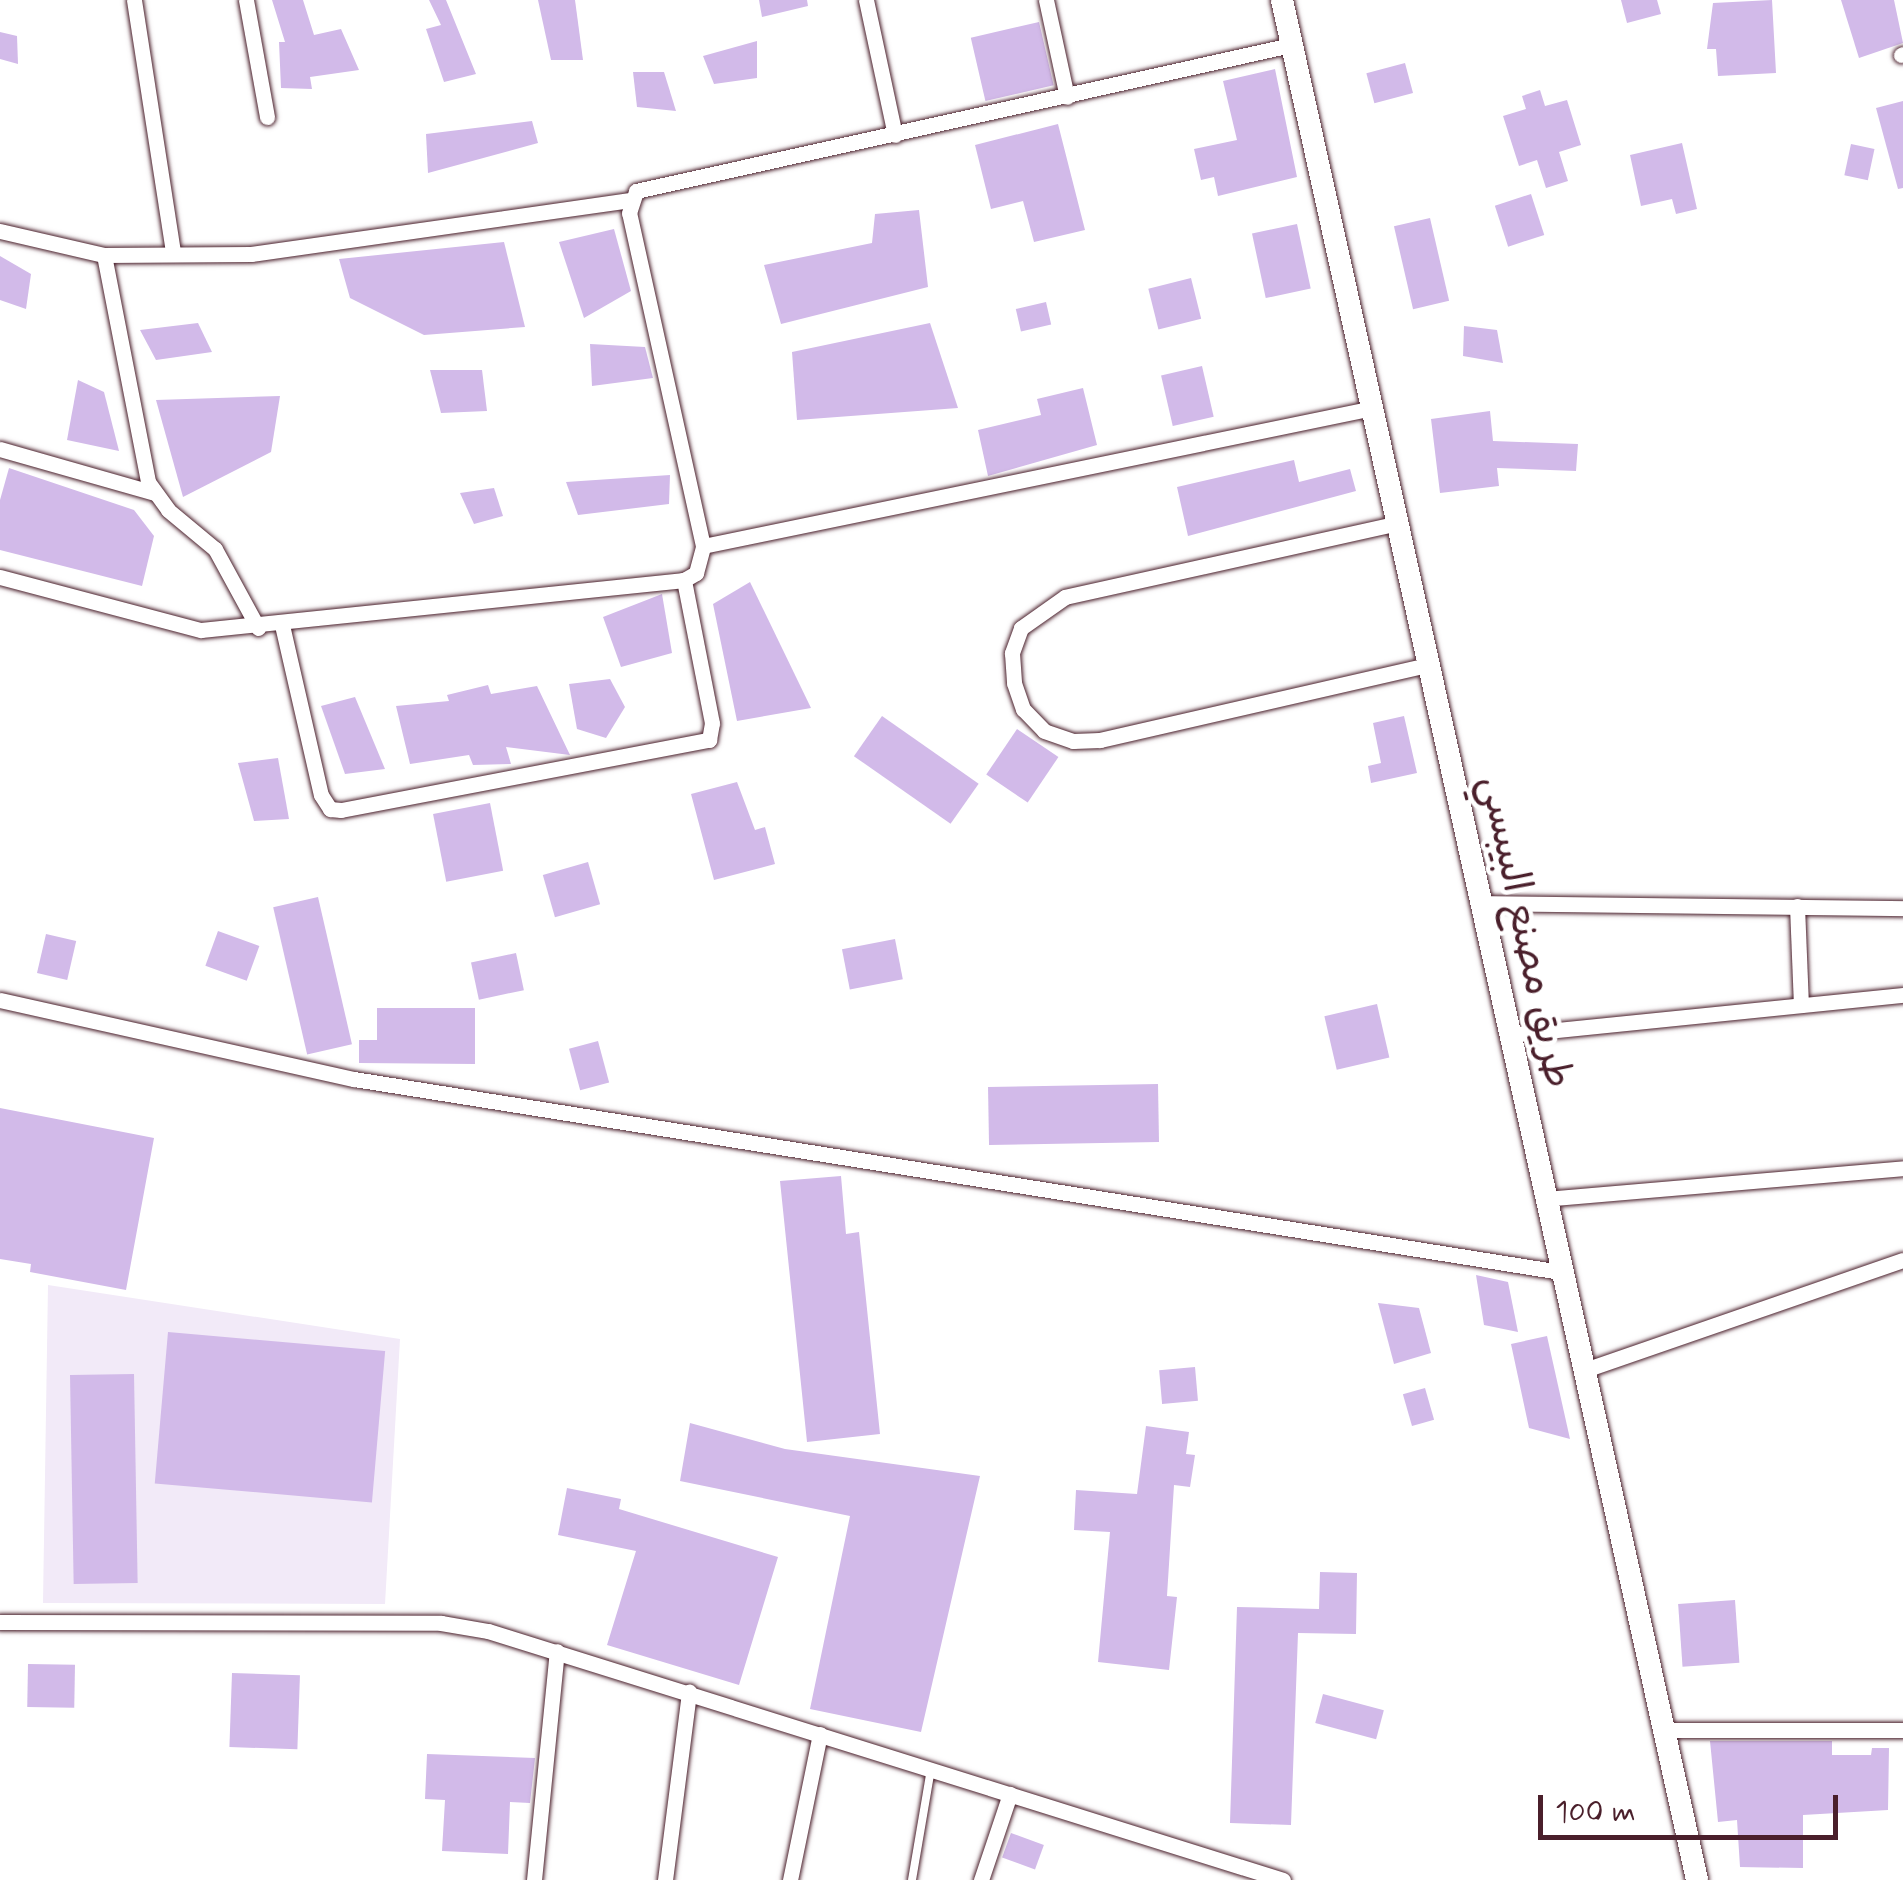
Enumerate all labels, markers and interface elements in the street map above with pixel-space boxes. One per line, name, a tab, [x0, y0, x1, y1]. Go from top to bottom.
street label: طريق مصنع البيبسي	[1468, 771, 1582, 1093]
scale bar	[1543, 1775, 1843, 1837]
text: 100 m	[1555, 1793, 1636, 1832]

